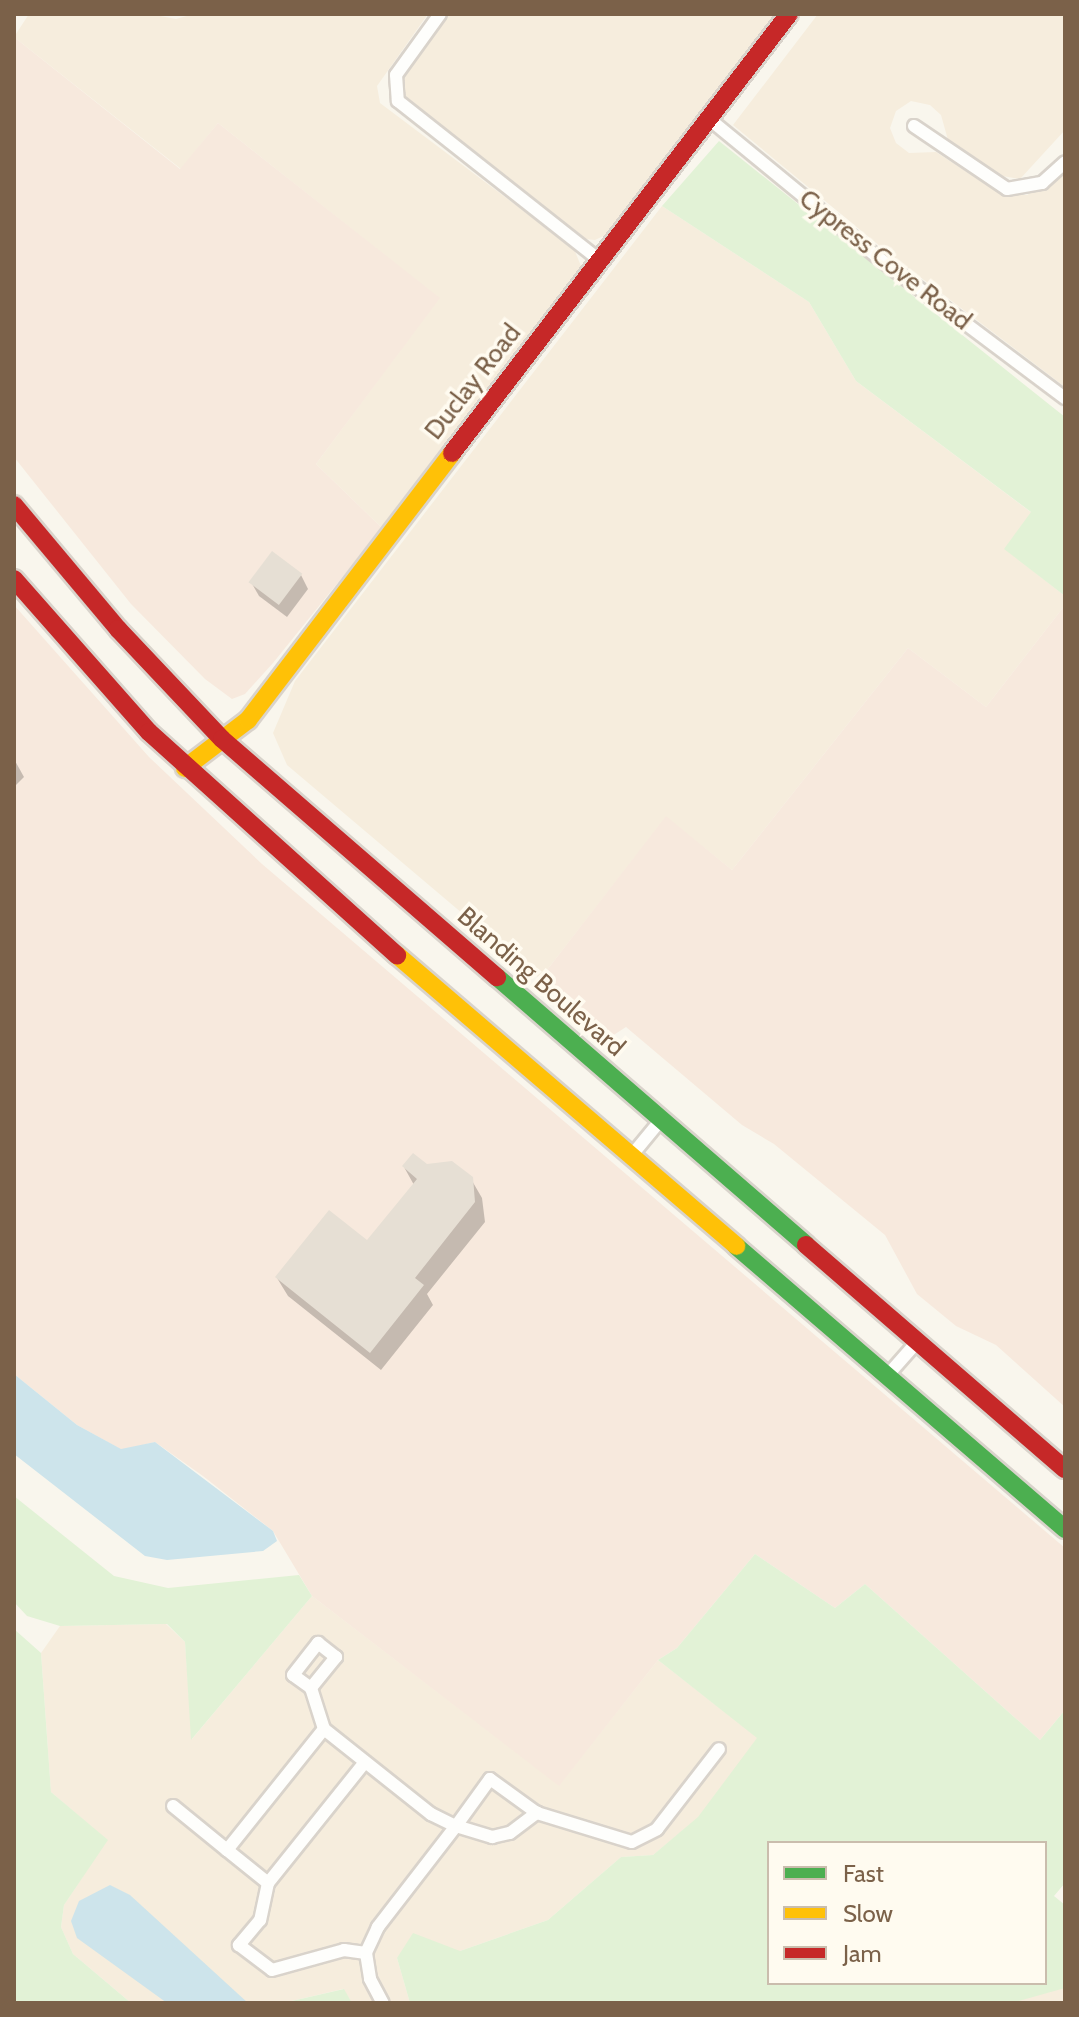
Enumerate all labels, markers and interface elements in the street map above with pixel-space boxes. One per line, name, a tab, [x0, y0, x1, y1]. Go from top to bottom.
street label: Cypress Cove Road	[793, 183, 977, 337]
street label: Duclay Road	[418, 318, 528, 446]
street label: Blanding Boulevard	[451, 901, 631, 1063]
legend	[767, 1841, 1047, 1985]
text: Fast	[843, 1859, 884, 1888]
text: Slow	[843, 1899, 893, 1928]
text: Jam	[843, 1939, 881, 1968]

